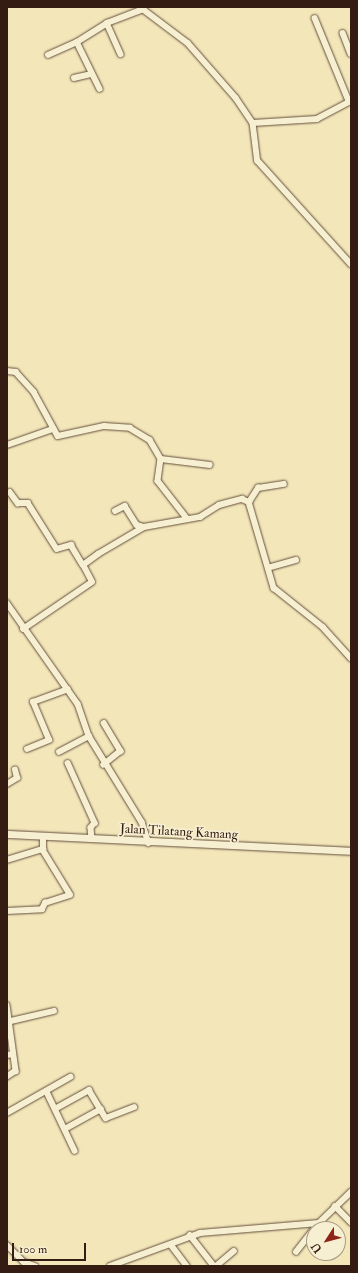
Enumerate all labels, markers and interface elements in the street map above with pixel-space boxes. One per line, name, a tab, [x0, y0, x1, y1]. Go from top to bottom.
street label: Jalan Tilatang Kamang	[119, 821, 239, 843]
north arrow	[306, 1221, 346, 1261]
scale bar	[14, 1235, 88, 1261]
text: U	[309, 1240, 325, 1255]
text: 100 m	[19, 1242, 47, 1257]

